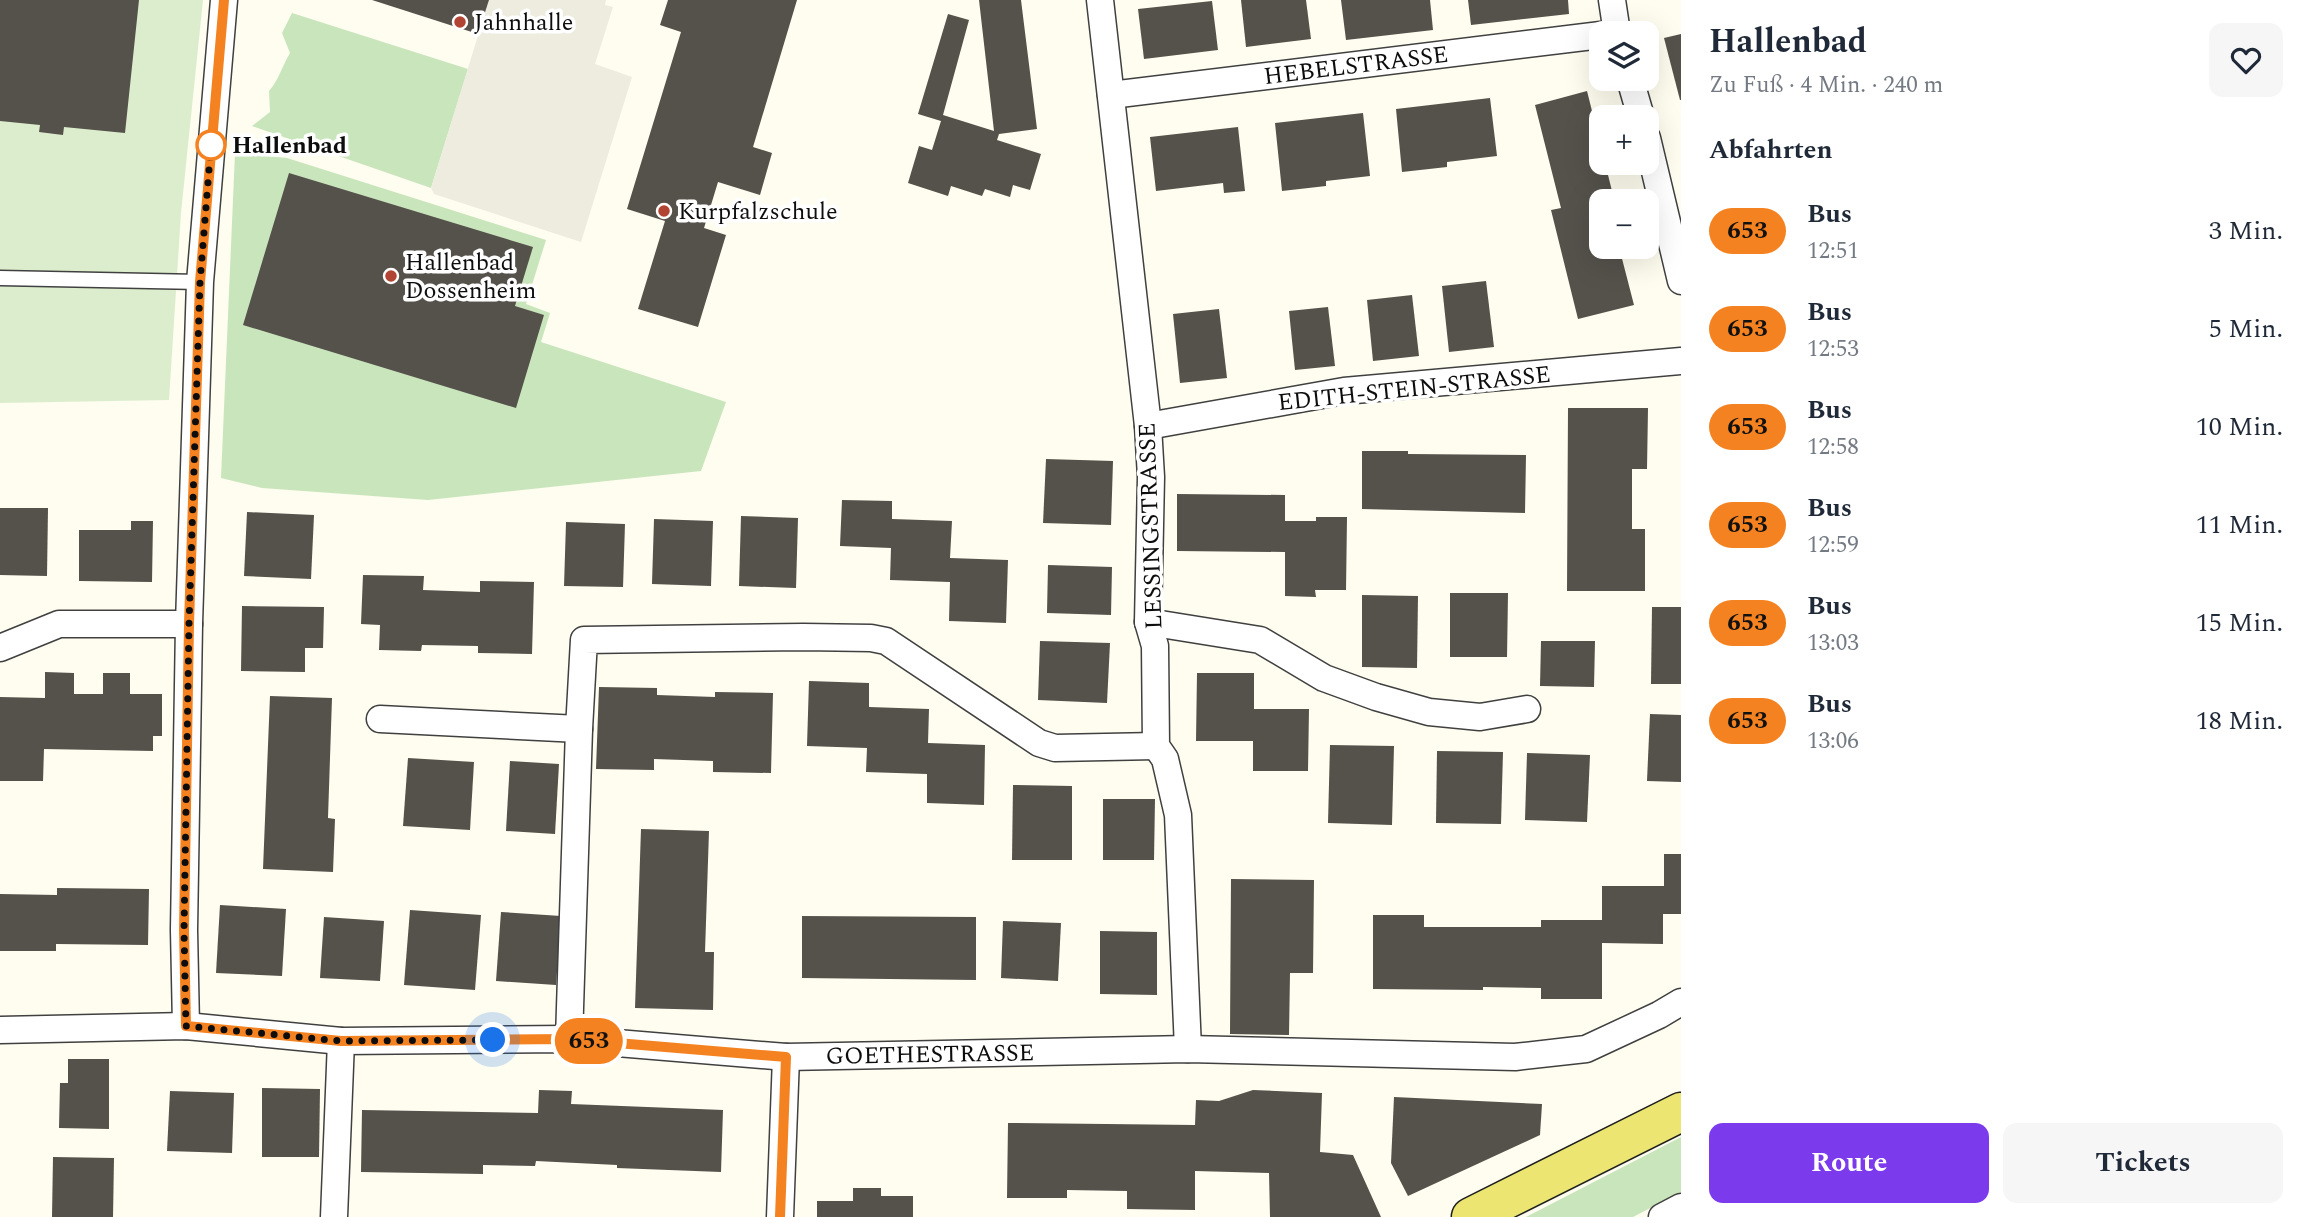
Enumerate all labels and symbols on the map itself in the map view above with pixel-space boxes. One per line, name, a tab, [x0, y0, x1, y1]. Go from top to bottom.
place label: Jahnhalle	[474, 5, 573, 41]
marker: Jahnhalle	[452, 14, 468, 30]
street label: HEBELSTRASSE	[1262, 37, 1450, 95]
place label: Hallenbad	[232, 128, 347, 164]
marker: Hallenbad	[196, 130, 226, 160]
place label: Kurpfalzschule	[678, 194, 838, 230]
marker: Kurpfalzschule	[656, 203, 672, 219]
place label: Hallenbad Dossenheim	[405, 245, 536, 309]
marker: Hallenbad Dossenheim	[383, 268, 399, 284]
street label: EDITH-STEIN-STRASSE	[1276, 357, 1552, 421]
street label: LESSINGSTRASSE	[1129, 422, 1173, 630]
line badge: 653	[549, 1018, 629, 1064]
your location	[475, 1022, 510, 1057]
street label: GOETHESTRASSE	[825, 1035, 1035, 1075]

